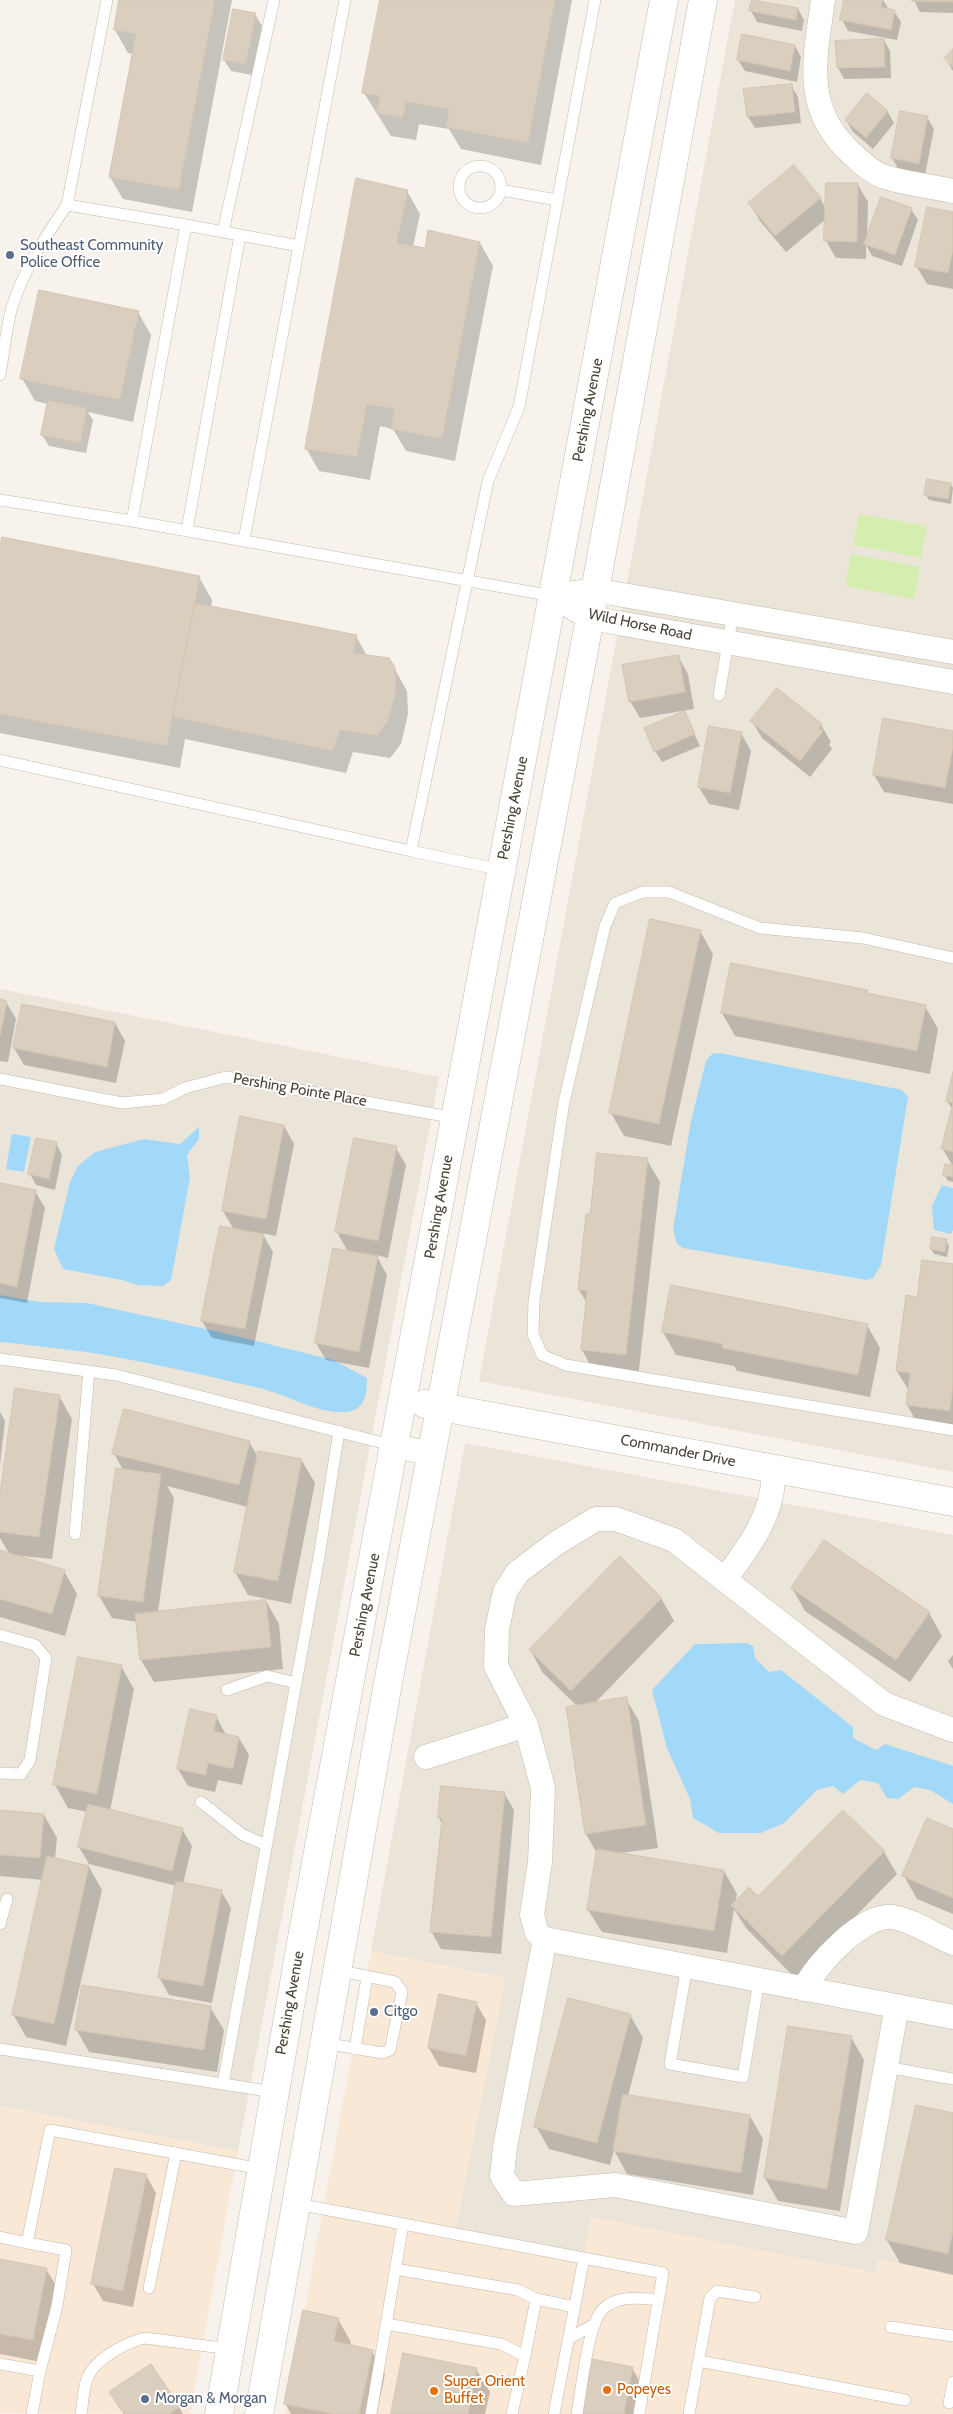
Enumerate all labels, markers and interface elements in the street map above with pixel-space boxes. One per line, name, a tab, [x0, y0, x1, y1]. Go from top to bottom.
place label: Southeast Community Police Office	[20, 237, 163, 272]
marker: Southeast Community Police Office	[4, 249, 16, 261]
street label: Pershing Avenue	[569, 357, 607, 463]
street label: Wild Horse Road	[586, 605, 694, 645]
street label: Pershing Avenue	[494, 755, 532, 861]
street label: Pershing Pointe Place	[232, 1069, 368, 1111]
street label: Pershing Avenue	[421, 1154, 457, 1260]
street label: Commander Drive	[619, 1431, 737, 1471]
street label: Pershing Avenue	[346, 1552, 384, 1658]
street label: Pershing Avenue	[272, 1950, 308, 2056]
place label: Citgo	[384, 2003, 418, 2021]
marker: Citgo	[368, 2006, 380, 2018]
place label: Super Orient Buffet	[444, 2373, 525, 2408]
place label: Popeyes	[617, 2381, 671, 2399]
marker: Popeyes	[601, 2384, 613, 2396]
marker: Super Orient Buffet	[428, 2385, 440, 2397]
place label: Morgan & Morgan	[155, 2390, 267, 2408]
marker: Morgan & Morgan	[139, 2393, 151, 2405]

